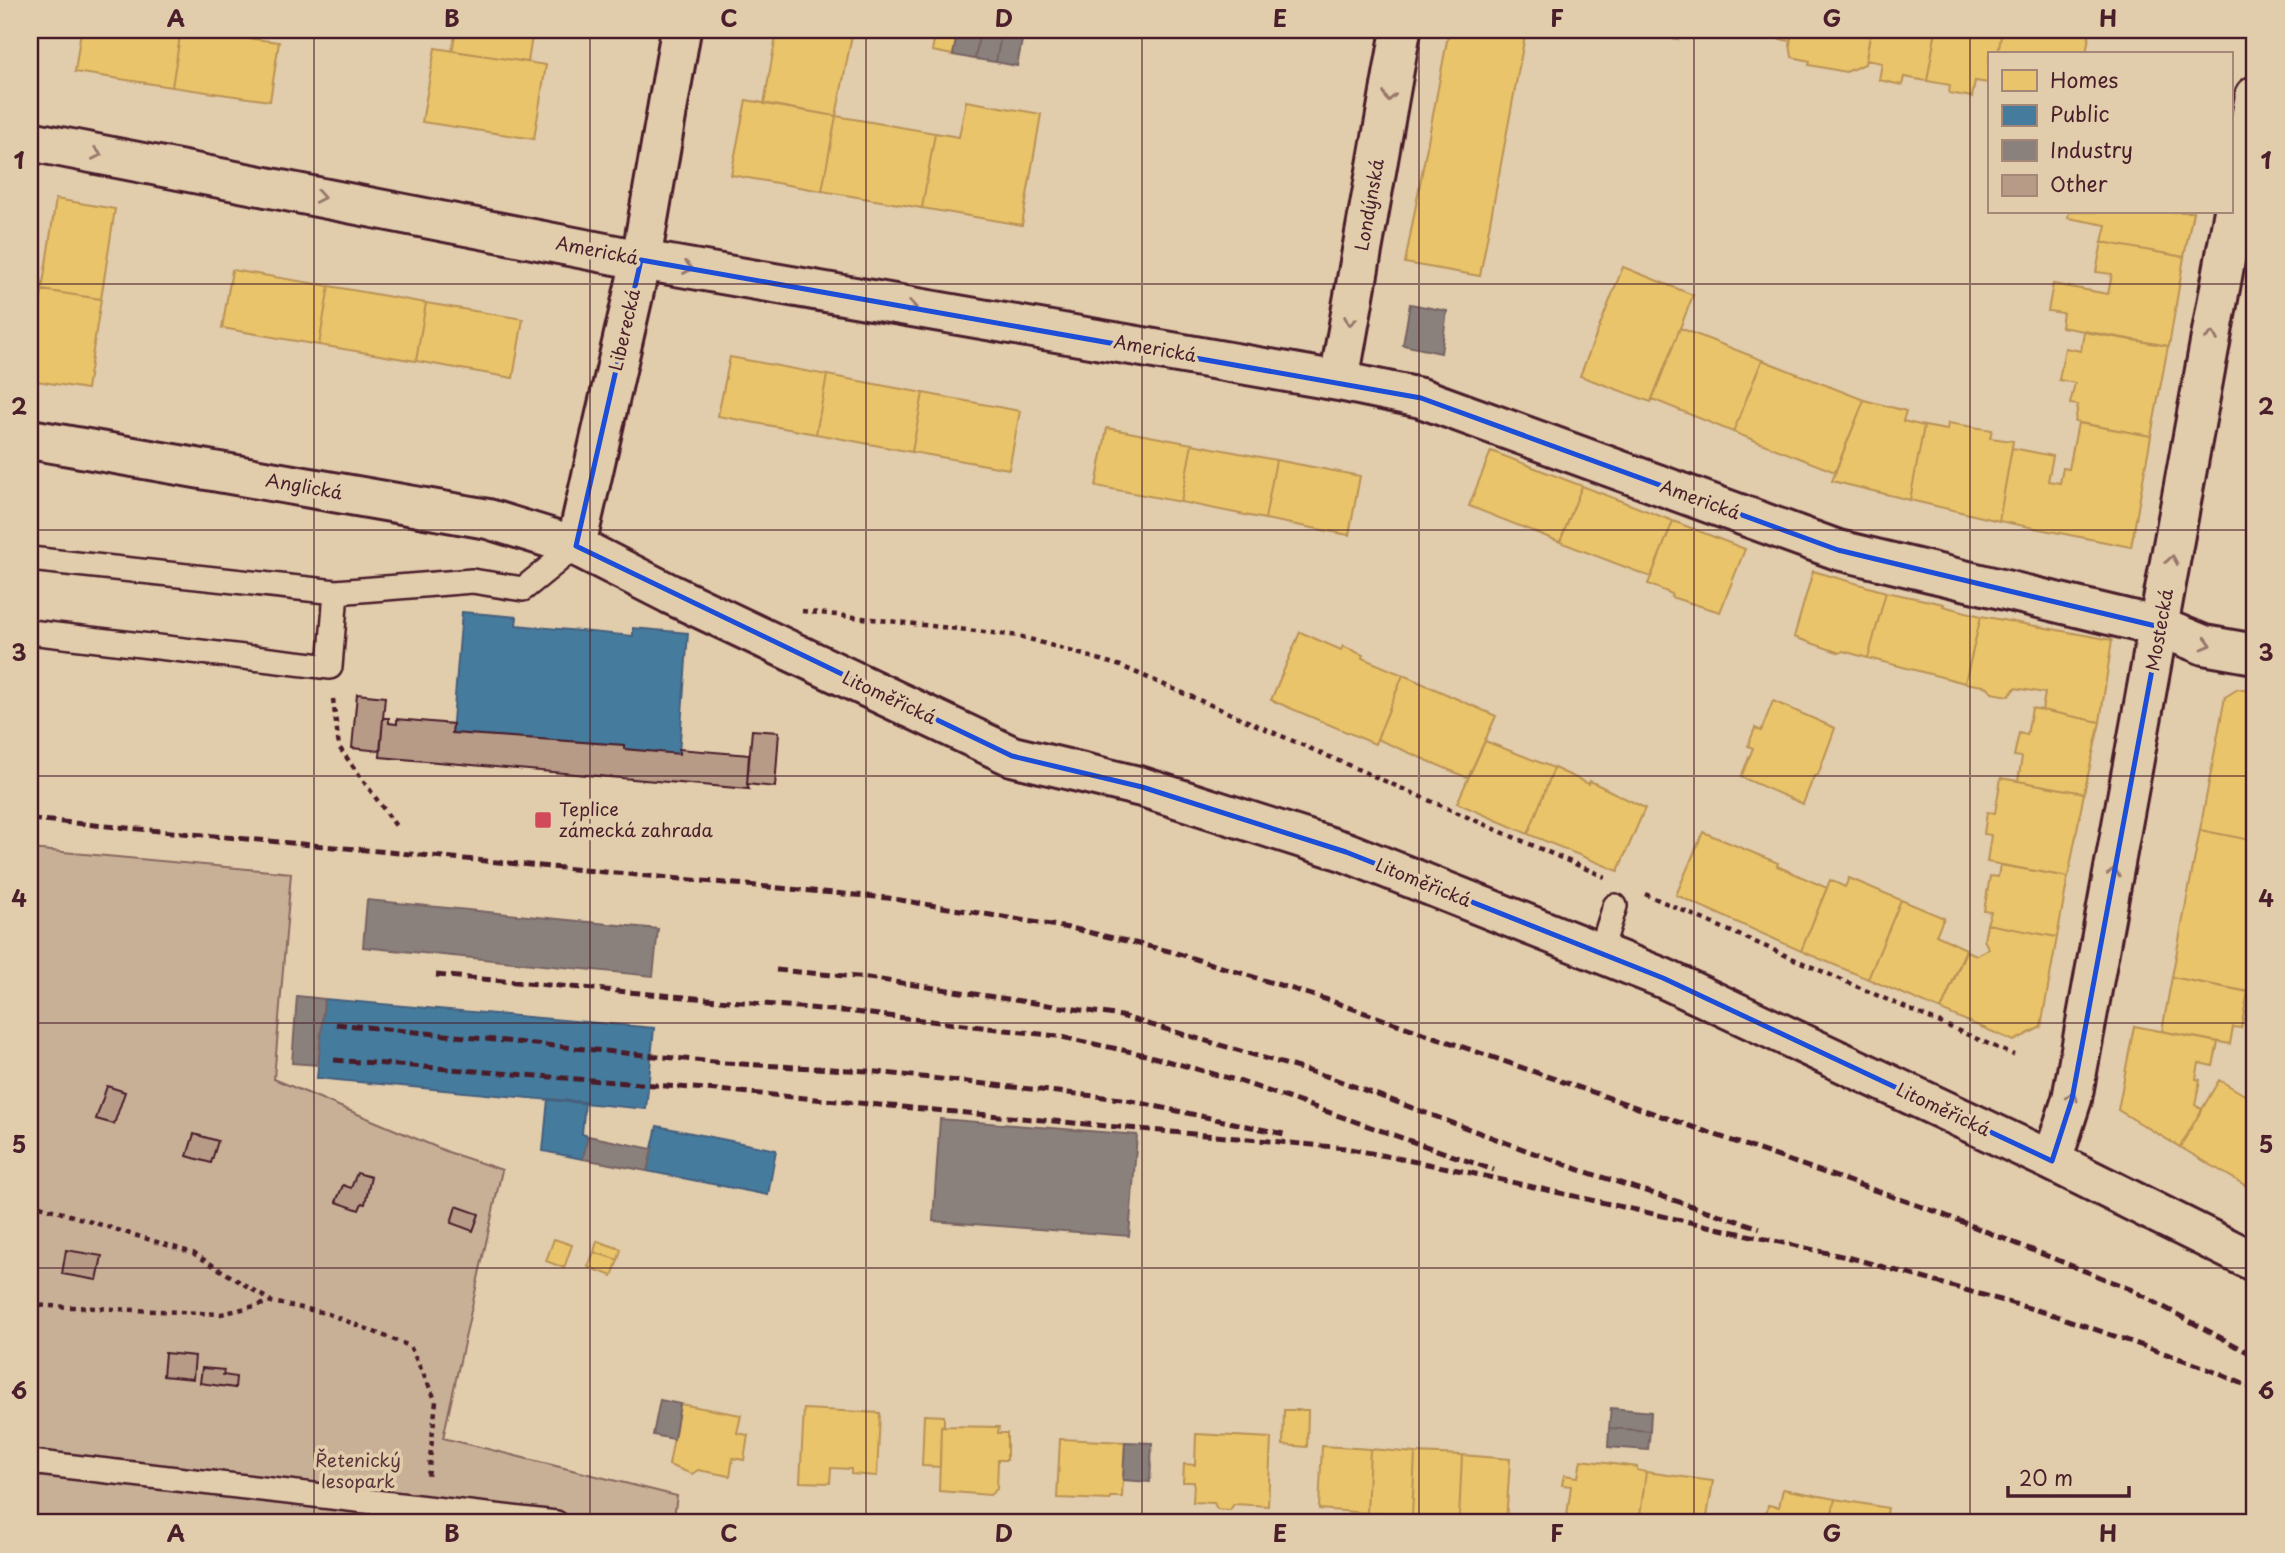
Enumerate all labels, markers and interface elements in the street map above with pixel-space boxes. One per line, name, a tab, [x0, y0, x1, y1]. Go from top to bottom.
text: A	[167, 0, 185, 35]
text: B	[444, 0, 460, 35]
text: C	[720, 0, 738, 35]
text: D	[995, 0, 1013, 35]
text: E	[1273, 0, 1287, 35]
text: F	[1550, 0, 1564, 35]
text: G	[1823, 0, 1841, 35]
text: H	[2099, 0, 2117, 35]
legend	[1988, 52, 2232, 214]
text: Homes	[2050, 63, 2118, 95]
one-way arrow	[1382, 91, 1397, 103]
text: Public	[2050, 97, 2110, 129]
text: Industry	[2050, 133, 2133, 165]
text: 1	[14, 142, 25, 177]
text: 1	[2261, 142, 2272, 177]
one-way arrow	[91, 146, 103, 161]
street label: Londýnská	[1347, 156, 1390, 253]
text: Other	[2050, 167, 2108, 199]
one-way arrow	[314, 189, 326, 204]
street label: Americká	[554, 228, 642, 271]
one-way arrow	[682, 260, 694, 275]
street label: Liberecká	[601, 285, 646, 373]
one-way arrow	[906, 299, 918, 314]
one-way arrow	[1343, 315, 1358, 327]
street label: Americká	[1112, 327, 1199, 368]
one-way arrow	[2204, 330, 2219, 342]
text: 2	[11, 388, 27, 423]
text: 2	[2258, 388, 2274, 423]
street label: Anglická	[264, 465, 346, 506]
street label: Americká	[1657, 472, 1745, 526]
one-way arrow	[2164, 554, 2179, 566]
street label: Mostecká	[2138, 586, 2179, 673]
text: 3	[11, 634, 27, 669]
text: 3	[2258, 634, 2274, 669]
one-way arrow	[2201, 636, 2213, 651]
street label: Litoměřická	[838, 663, 942, 731]
place label: Teplice zámecká zahrada	[559, 795, 714, 843]
marker: Teplice zámecká zahrada	[533, 810, 553, 830]
street label: Litoměřická	[1372, 850, 1476, 913]
one-way arrow	[2106, 867, 2121, 879]
text: 4	[11, 880, 27, 915]
text: 4	[2258, 880, 2274, 915]
street label: Litoměřická	[1892, 1075, 1996, 1143]
one-way arrow	[2063, 1090, 2078, 1102]
text: 5	[12, 1126, 26, 1161]
text: 5	[2259, 1126, 2273, 1161]
text: 6	[11, 1372, 27, 1407]
text: 6	[2258, 1372, 2274, 1407]
park label: Řetenický lesopark	[315, 1446, 401, 1494]
scale bar	[2008, 1455, 2129, 1499]
text: 20 m	[2019, 1461, 2073, 1493]
text: A	[167, 1515, 185, 1550]
text: B	[444, 1515, 460, 1550]
text: C	[720, 1515, 738, 1550]
text: D	[995, 1515, 1013, 1550]
text: E	[1273, 1515, 1287, 1550]
text: F	[1550, 1515, 1564, 1550]
text: G	[1823, 1515, 1841, 1550]
text: H	[2099, 1515, 2117, 1550]

